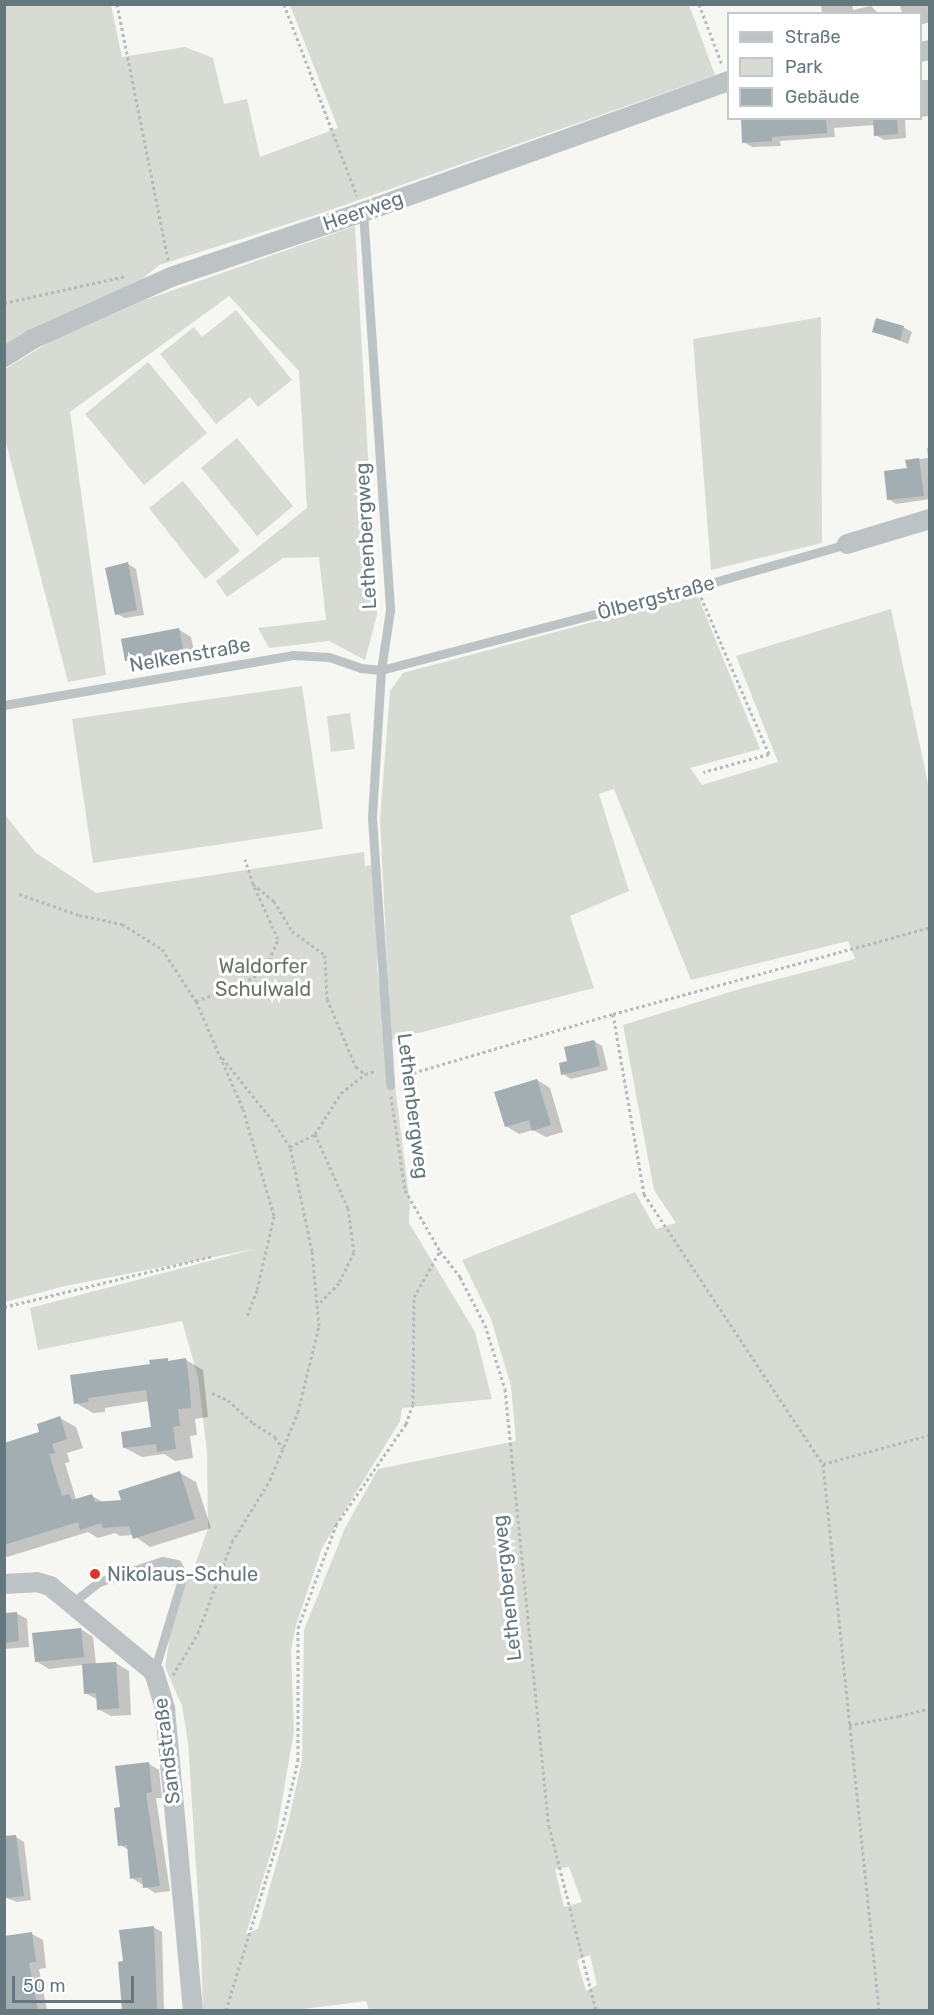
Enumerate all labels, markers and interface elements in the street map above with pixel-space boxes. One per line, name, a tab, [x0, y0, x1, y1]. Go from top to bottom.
legend	[727, 12, 922, 120]
text: Straße	[785, 26, 841, 48]
text: Park	[785, 56, 822, 78]
text: Gebäude	[785, 86, 860, 108]
street label: Heerweg	[320, 186, 406, 236]
street label: Lethenbergweg	[350, 462, 382, 610]
street label: Ölbergstraße	[595, 571, 717, 625]
street label: Nelkenstraße	[128, 633, 252, 677]
park label: Waldorfer Schulwald	[215, 954, 311, 1001]
street label: Lethenbergweg	[392, 1032, 434, 1180]
street label: Lethenbergweg	[487, 1514, 527, 1662]
place label: Nikolaus-Schule	[107, 1562, 258, 1586]
marker: Nikolaus-Schule	[88, 1567, 102, 1581]
street label: Sandstraße	[149, 1696, 185, 1806]
scale bar	[15, 1964, 136, 2002]
text: 50 m	[23, 1975, 66, 1997]

